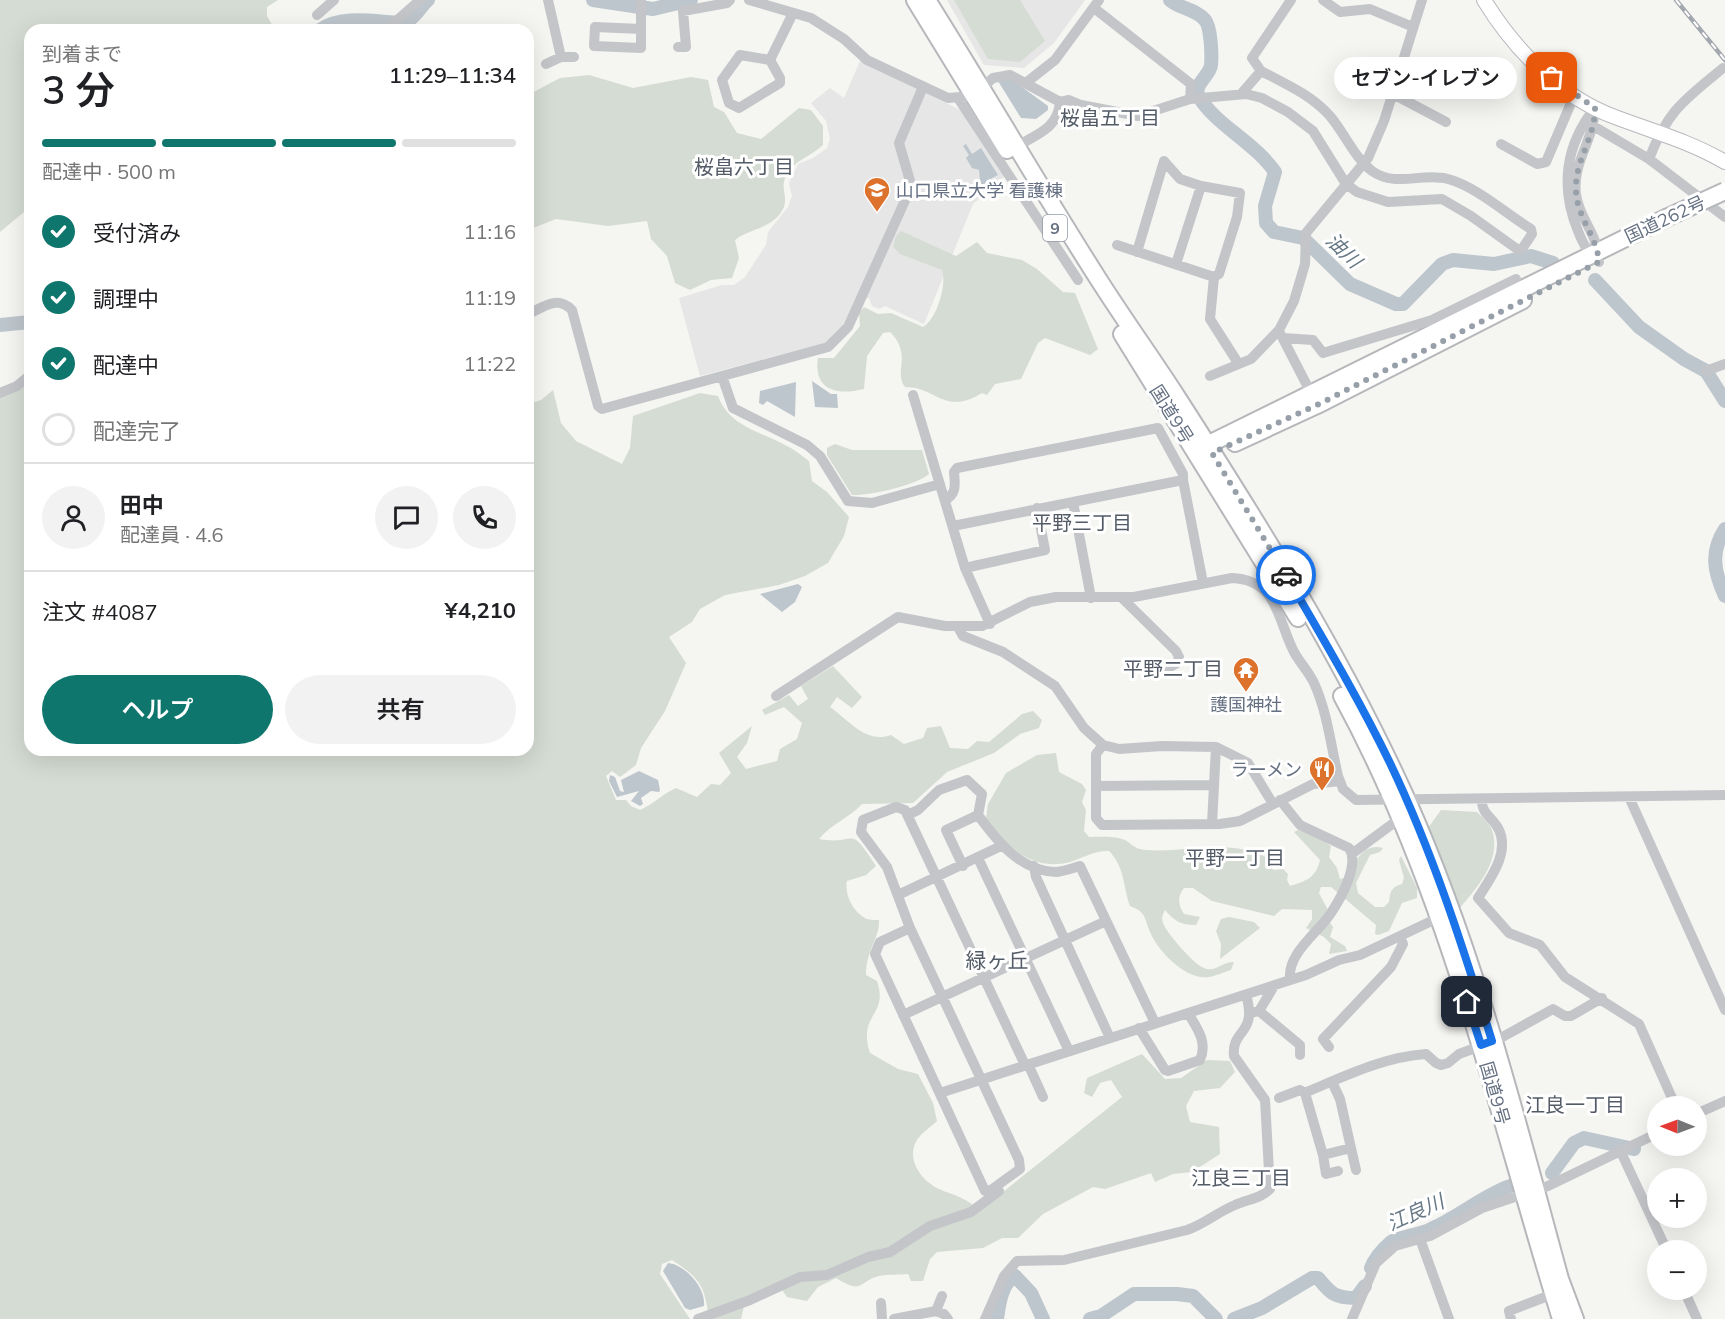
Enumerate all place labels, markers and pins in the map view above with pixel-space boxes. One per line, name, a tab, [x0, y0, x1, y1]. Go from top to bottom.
pin	[1526, 52, 1577, 103]
callout: セブン-イレブン	[1333, 57, 1516, 99]
school or university icon: 山口県立大学 看護棟	[862, 175, 892, 213]
place label: 山口県立大学 看護棟	[896, 179, 1063, 202]
temple icon: 護国神社	[1231, 655, 1261, 693]
place label: 護国神社	[1210, 693, 1282, 716]
restaurant icon: ラーメン	[1307, 754, 1337, 792]
place label: ラーメン	[1231, 758, 1302, 781]
pin	[1441, 976, 1492, 1027]

